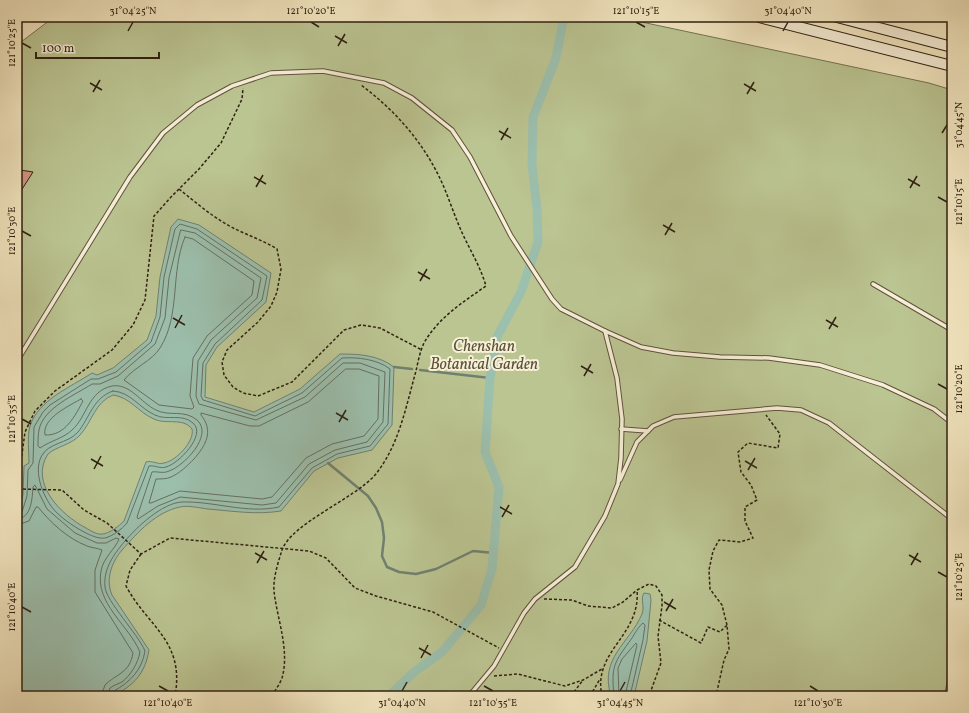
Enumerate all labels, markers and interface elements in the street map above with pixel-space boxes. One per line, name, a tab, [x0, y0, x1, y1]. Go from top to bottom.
text: 31°04'25"N	[110, 4, 157, 18]
text: 121°10'20"E	[287, 4, 335, 18]
text: 121°10'15"E	[613, 4, 659, 18]
text: 31°04'40"N	[764, 4, 812, 18]
text: 121°10'25"E	[5, 19, 19, 67]
scale bar	[36, 34, 159, 60]
text: 100 m	[42, 41, 75, 57]
text: 31°04'45"N	[952, 101, 966, 148]
text: 121°10'15"E	[952, 179, 966, 225]
text: 121°10'30"E	[5, 207, 19, 255]
park label: Chenshan Botanical Garden	[430, 336, 538, 376]
text: 121°10'20"E	[952, 365, 966, 413]
text: 121°10'35"E	[5, 395, 19, 443]
text: 121°10'25"E	[952, 553, 966, 601]
text: 121°10'40"E	[5, 583, 19, 631]
text: 121°10'40"E	[144, 696, 192, 710]
text: 31°04'40"N	[378, 696, 426, 710]
text: 121°10'35"E	[469, 696, 517, 710]
text: 31°04'45"N	[597, 696, 644, 710]
text: 121°10'30"E	[794, 696, 842, 710]

